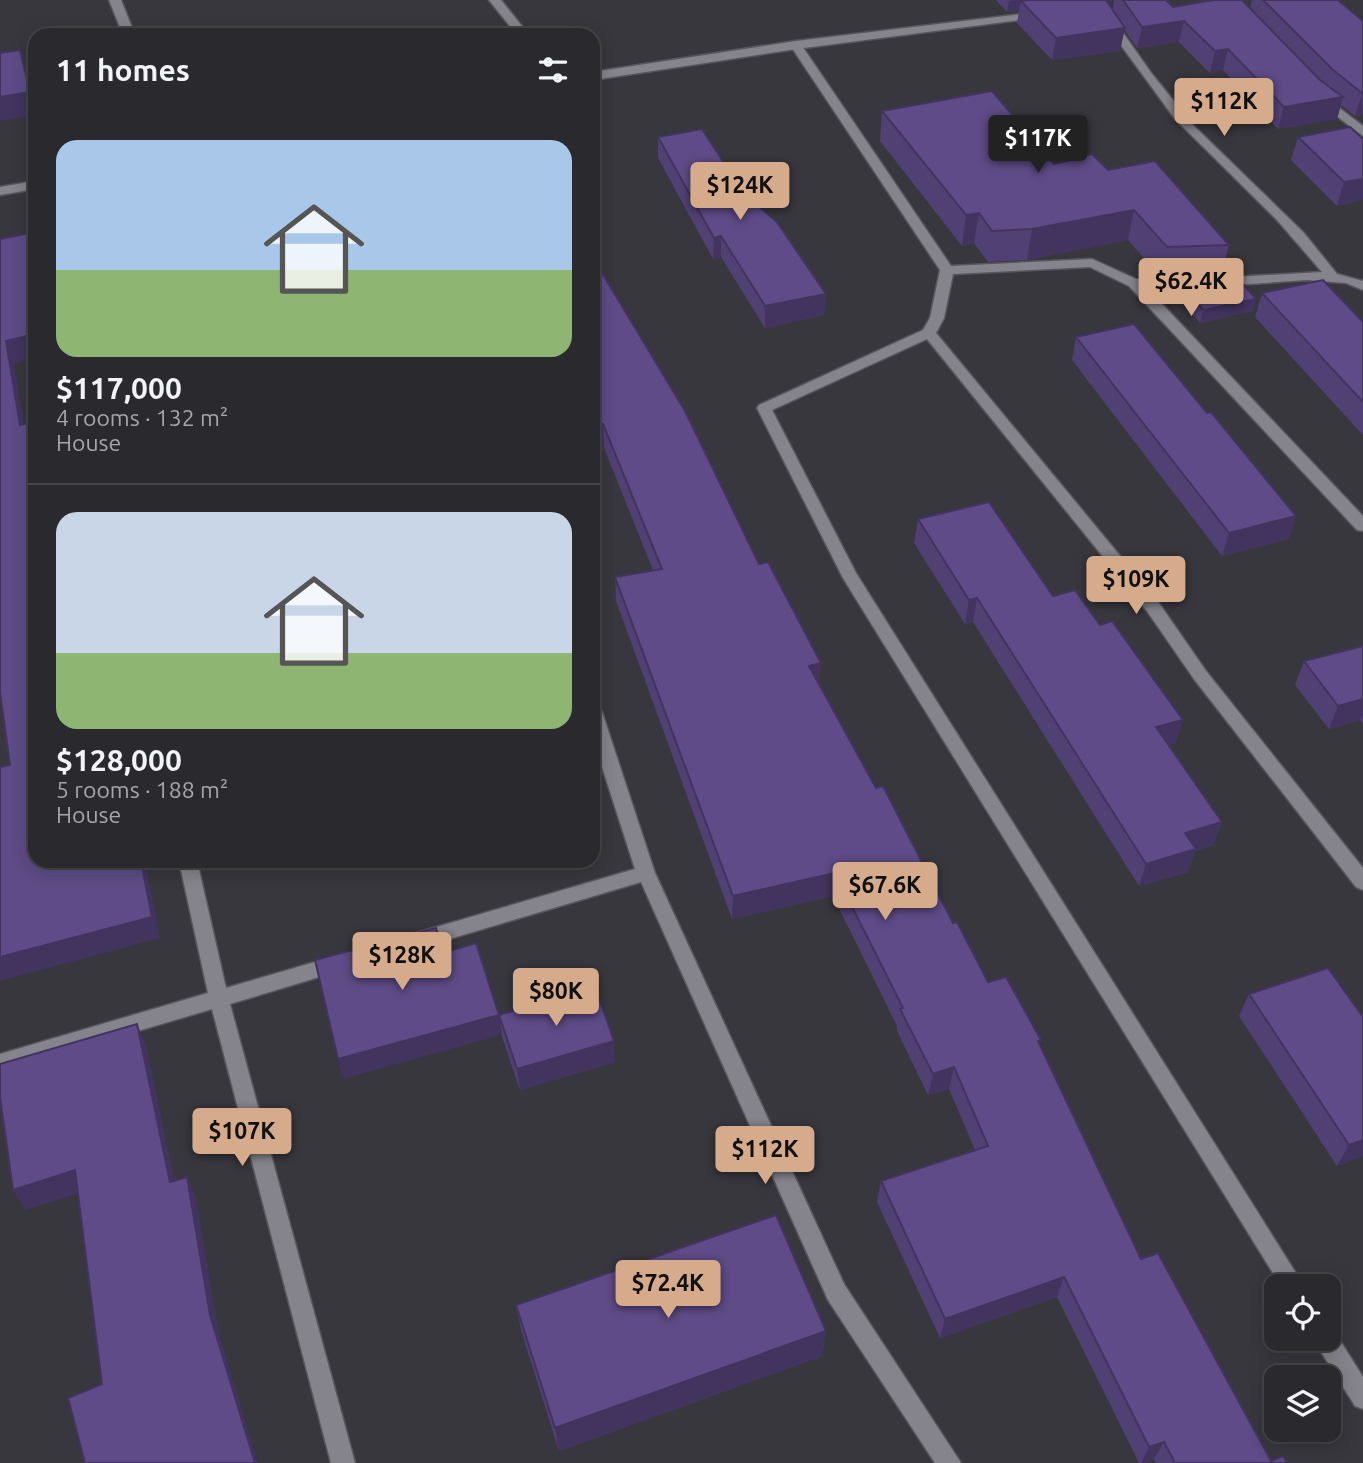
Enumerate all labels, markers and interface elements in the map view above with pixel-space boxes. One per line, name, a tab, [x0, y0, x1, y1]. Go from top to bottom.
icon: filters	[534, 51, 572, 89]
text: 11 homes	[56, 53, 190, 87]
pin: $112K	[1175, 78, 1273, 138]
text: $112K	[1190, 88, 1258, 113]
pin: $117K	[989, 116, 1087, 175]
text: $117K	[1004, 125, 1072, 150]
pin: $124K	[691, 162, 789, 222]
text: $124K	[706, 172, 774, 197]
icon: home	[251, 186, 377, 312]
pin: $62.4K	[1134, 258, 1248, 318]
text: $62.4K	[1155, 268, 1227, 293]
text: $117,000	[56, 371, 182, 405]
text: 4 rooms · 132 m²	[56, 405, 228, 430]
text: House	[56, 430, 121, 455]
pin: $109K	[1087, 556, 1185, 616]
icon: home	[251, 558, 377, 684]
text: $109K	[1102, 566, 1170, 591]
text: $128,000	[56, 743, 182, 777]
text: 5 rooms · 188 m²	[56, 777, 228, 802]
text: House	[56, 802, 121, 827]
pin: $67.6K	[828, 862, 942, 922]
text: $67.6K	[849, 872, 921, 897]
pin: $128K	[353, 932, 451, 992]
text: $128K	[368, 942, 436, 967]
pin: $80K	[515, 968, 597, 1028]
text: $80K	[529, 978, 583, 1003]
pin: $107K	[193, 1108, 291, 1168]
text: $107K	[208, 1118, 276, 1143]
pin: $112K	[716, 1126, 814, 1186]
text: $112K	[731, 1136, 799, 1161]
pin: $72.4K	[611, 1260, 725, 1320]
text: $72.4K	[632, 1270, 704, 1295]
map controls	[1264, 1274, 1341, 1442]
button: locate	[1264, 1274, 1341, 1351]
button: layers	[1264, 1365, 1341, 1442]

